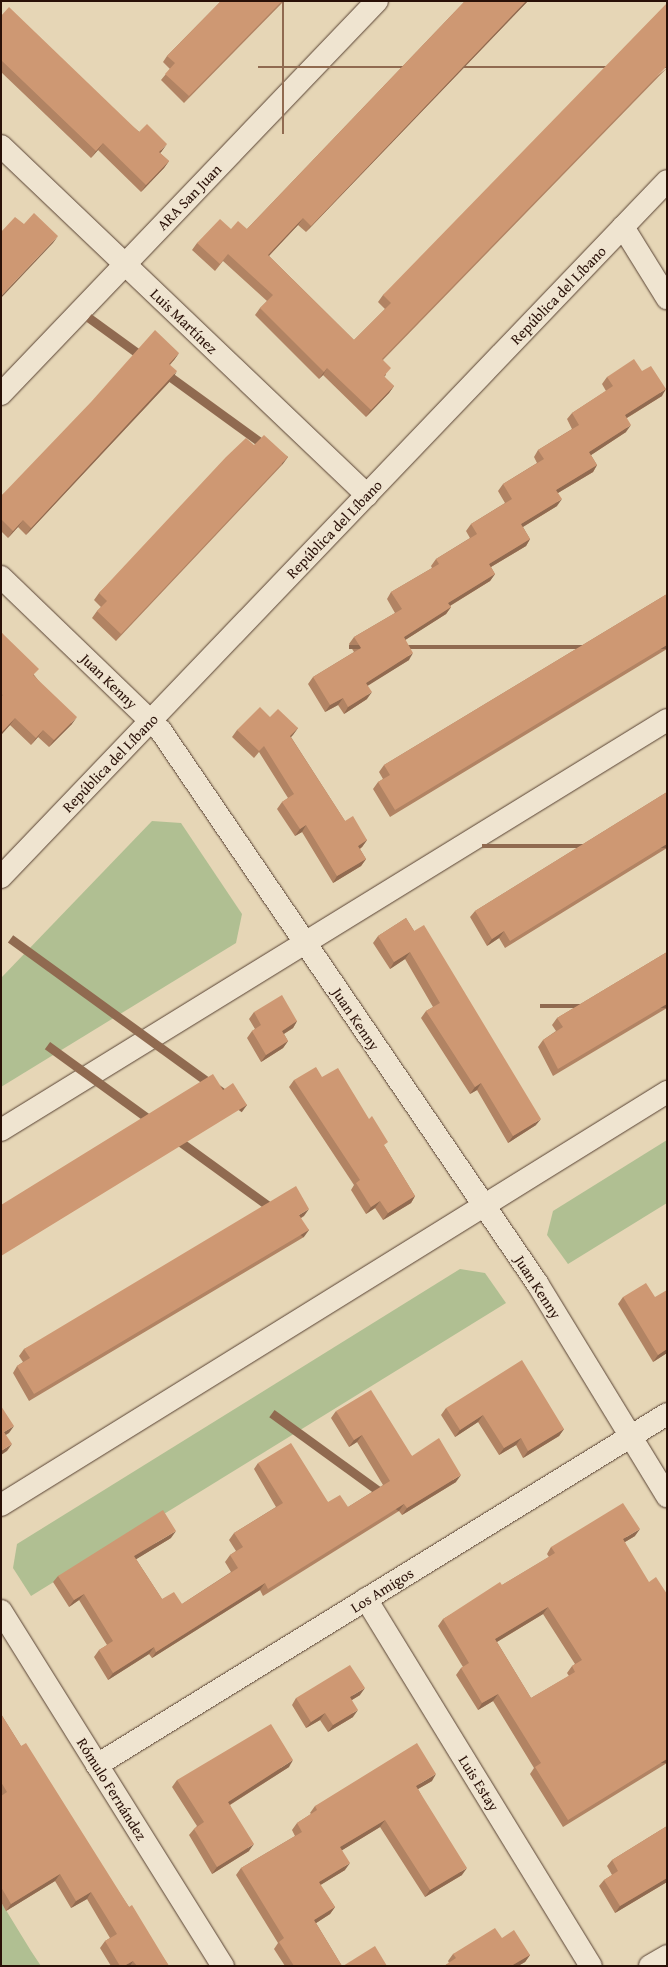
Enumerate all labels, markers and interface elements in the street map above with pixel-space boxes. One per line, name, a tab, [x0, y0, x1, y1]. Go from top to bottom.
street label: ARA San Juan	[153, 160, 225, 234]
street label: República del Líbano	[506, 242, 610, 348]
street label: Luis Martínez	[147, 285, 221, 357]
street label: República del Líbano	[282, 476, 386, 582]
street label: Juan Kenny	[77, 650, 141, 712]
street label: República del Líbano	[58, 710, 162, 816]
street label: Juan Kenny	[328, 984, 384, 1054]
street label: Juan Kenny	[511, 1252, 565, 1322]
street label: Los Amigos	[347, 1564, 417, 1616]
street label: Rómulo Fernández	[73, 1734, 151, 1844]
street label: Luis Estay	[455, 1752, 503, 1814]

